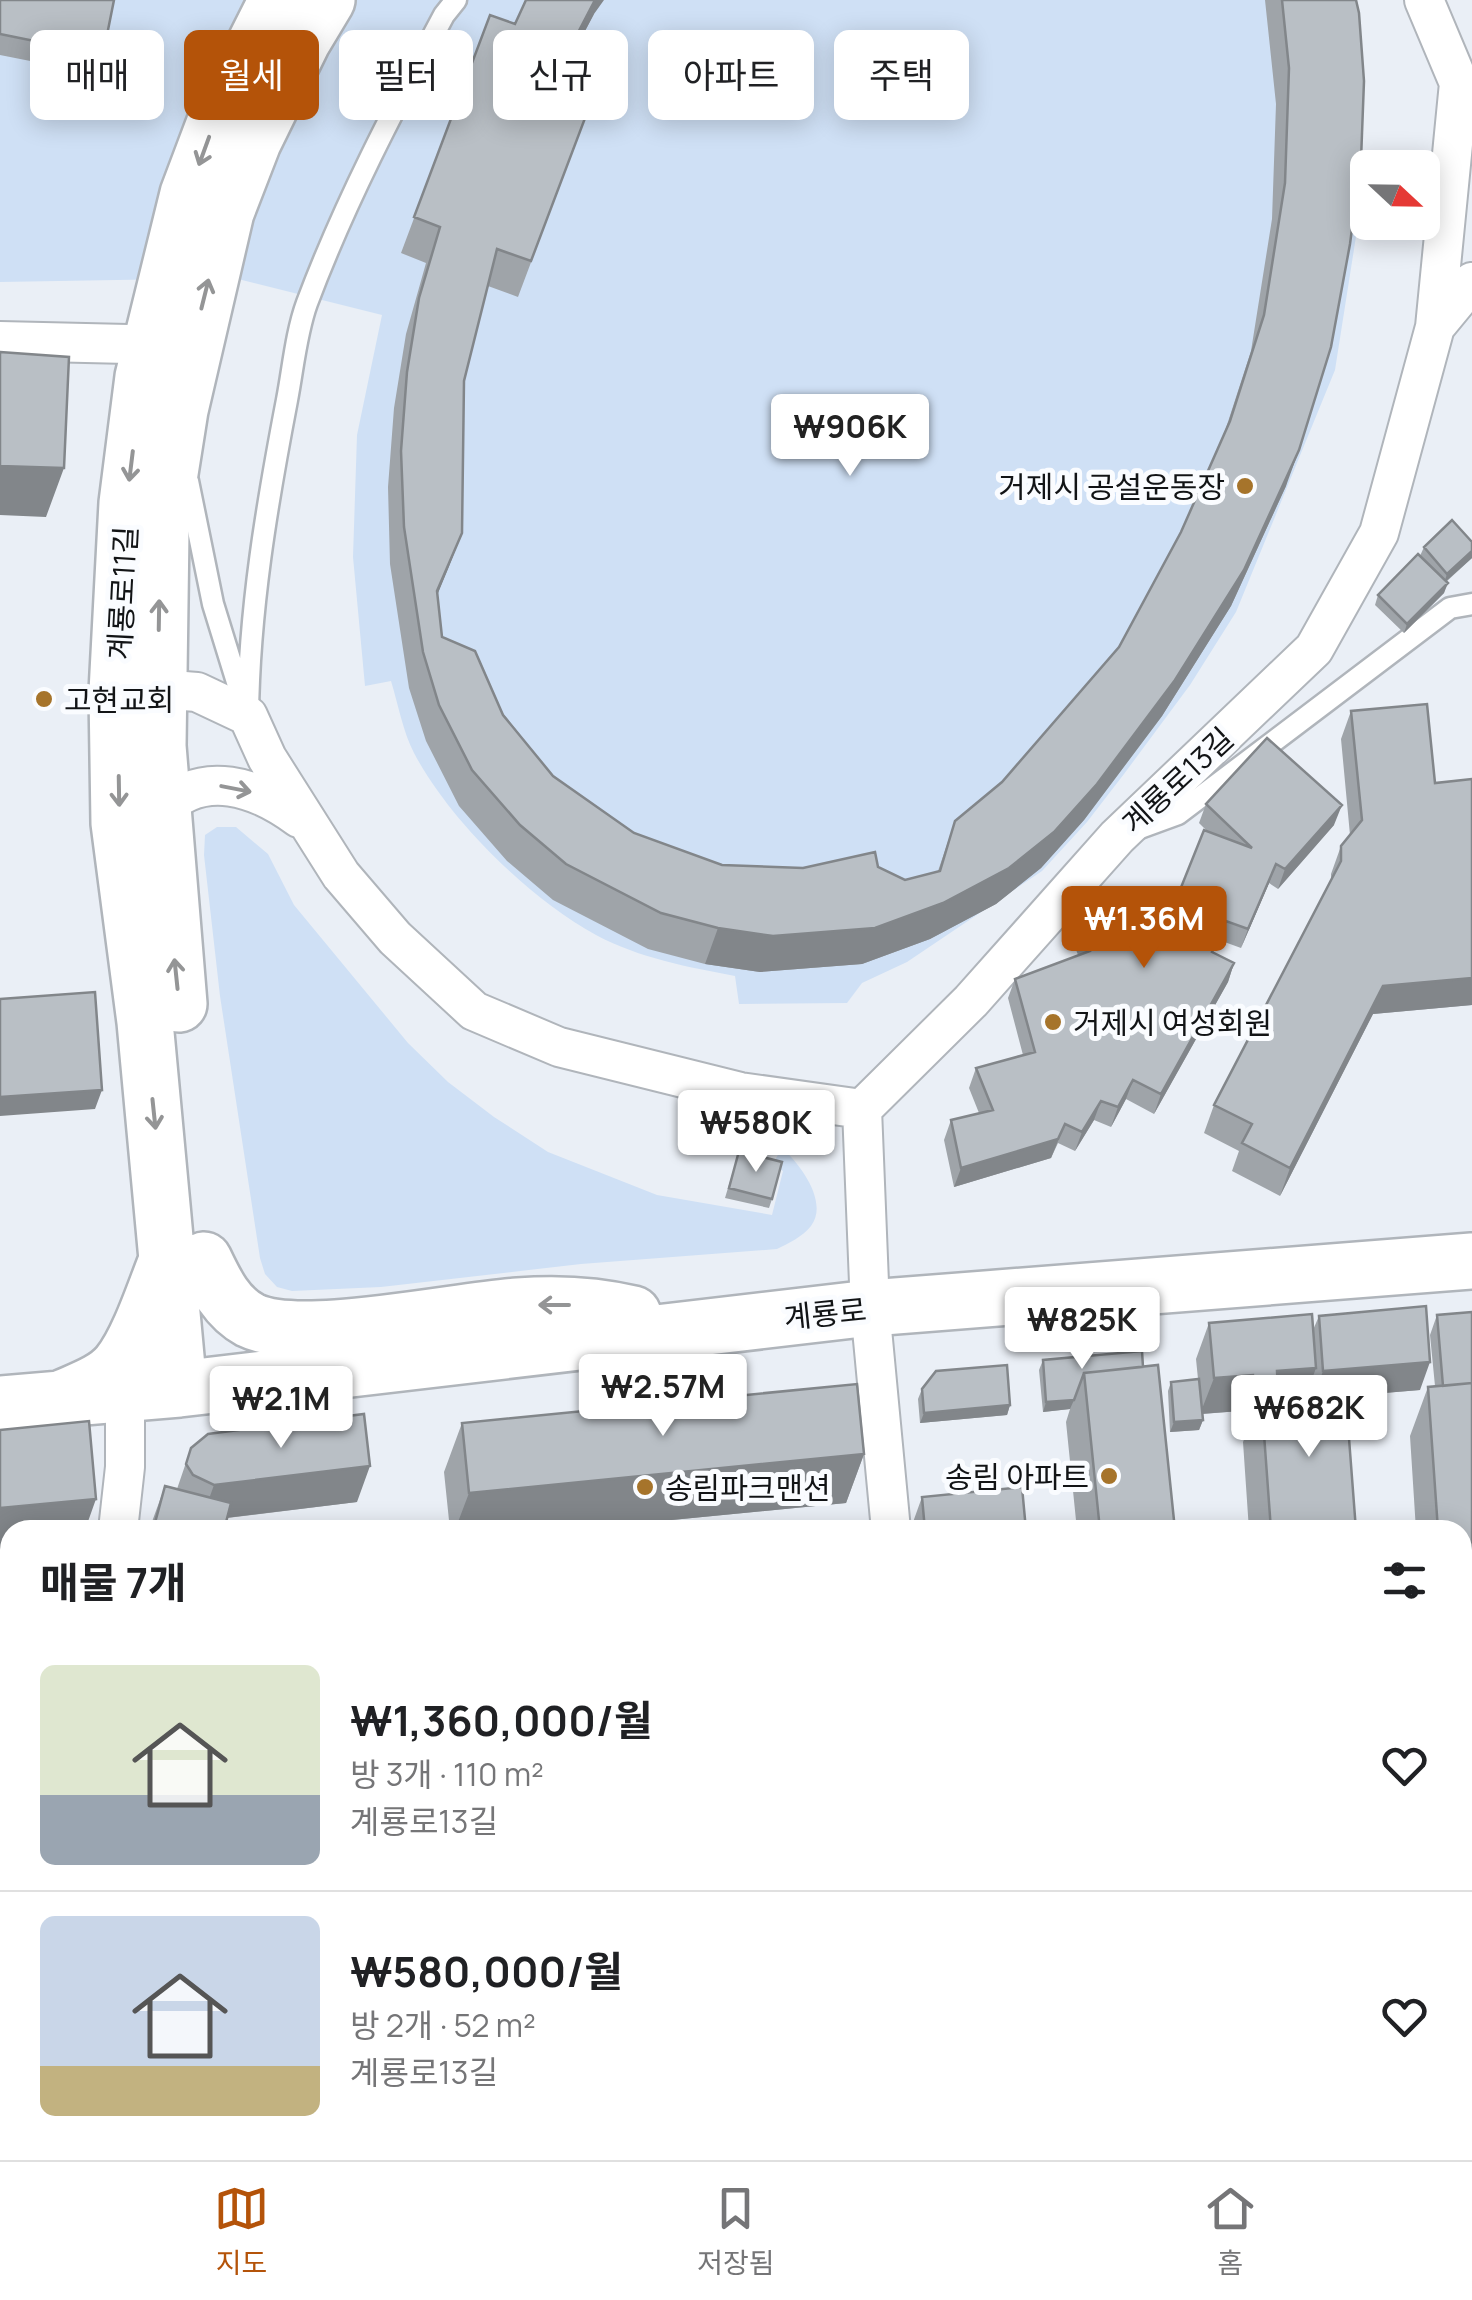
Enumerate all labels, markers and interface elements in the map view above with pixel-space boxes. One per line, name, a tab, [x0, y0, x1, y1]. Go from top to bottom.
chip: 매매	[30, 30, 164, 120]
chip: 월세	[184, 30, 319, 120]
chip: 필터	[339, 30, 473, 120]
chip: 신규	[493, 30, 628, 120]
chip: 아파트	[648, 30, 814, 120]
chip: 주택	[834, 30, 969, 120]
one-way arrow	[194, 134, 212, 165]
north arrow	[1350, 150, 1440, 240]
map controls	[1350, 150, 1440, 240]
one-way arrow	[196, 279, 215, 310]
pin: ₩906K	[780, 394, 920, 479]
text: ₩906K	[793, 404, 907, 448]
one-way arrow	[122, 450, 140, 482]
place label: 거제시 공설운동장	[998, 466, 1225, 507]
marker: 거제시 공설운동장	[1234, 475, 1256, 497]
street label: 계룡로11길	[98, 525, 146, 661]
one-way arrow	[150, 600, 169, 632]
place label: 고현교회	[64, 679, 174, 720]
marker: 고현교회	[33, 688, 55, 710]
street label: 계룡로13길	[1112, 718, 1242, 842]
one-way arrow	[109, 774, 128, 806]
one-way arrow	[219, 780, 252, 799]
pin: ₩1.36M	[1063, 886, 1225, 971]
text: ₩1.36M	[1084, 896, 1204, 940]
one-way arrow	[166, 959, 185, 991]
place label: 거제시 여성회원	[1073, 1002, 1272, 1043]
marker: 거제시 여성회원	[1042, 1011, 1064, 1033]
pin: ₩580K	[686, 1090, 826, 1175]
one-way arrow	[145, 1097, 164, 1129]
text: ₩580K	[700, 1100, 812, 1144]
pin: ₩825K	[1012, 1287, 1152, 1372]
street label: 계룡로	[782, 1288, 868, 1338]
one-way arrow	[539, 1296, 571, 1315]
text: ₩825K	[1027, 1297, 1137, 1341]
pin: ₩2.57M	[582, 1354, 744, 1439]
text: ₩2.57M	[601, 1364, 725, 1408]
pin: ₩2.1M	[211, 1366, 351, 1451]
pin: ₩682K	[1239, 1375, 1379, 1460]
text: ₩2.1M	[232, 1376, 330, 1420]
text: ₩682K	[1253, 1385, 1365, 1429]
place label: 송림 아파트	[945, 1456, 1089, 1497]
marker: 송림 아파트	[1098, 1465, 1120, 1487]
place label: 송림파크맨션	[665, 1467, 831, 1508]
marker: 송림파크맨션	[634, 1476, 656, 1498]
text: 매물 7개	[40, 1553, 187, 1611]
icon: filters	[1377, 1553, 1432, 1608]
text: ₩1,360,000/월	[350, 1691, 653, 1749]
icon: home	[120, 1705, 240, 1825]
icon: heart	[1377, 1738, 1432, 1793]
text: 방 3개 · 110 m²	[350, 1752, 544, 1796]
text: 계룡로13길	[350, 1799, 498, 1843]
text: ₩580,000/월	[350, 1942, 623, 2000]
icon: home	[120, 1956, 240, 2076]
icon: heart	[1377, 1989, 1432, 2044]
text: 방 2개 · 52 m²	[350, 2003, 536, 2047]
text: 계룡로13길	[350, 2050, 498, 2094]
tab: 지도	[214, 2181, 269, 2281]
tab: 저장됨	[697, 2181, 775, 2281]
tab: 홈	[1203, 2181, 1258, 2281]

